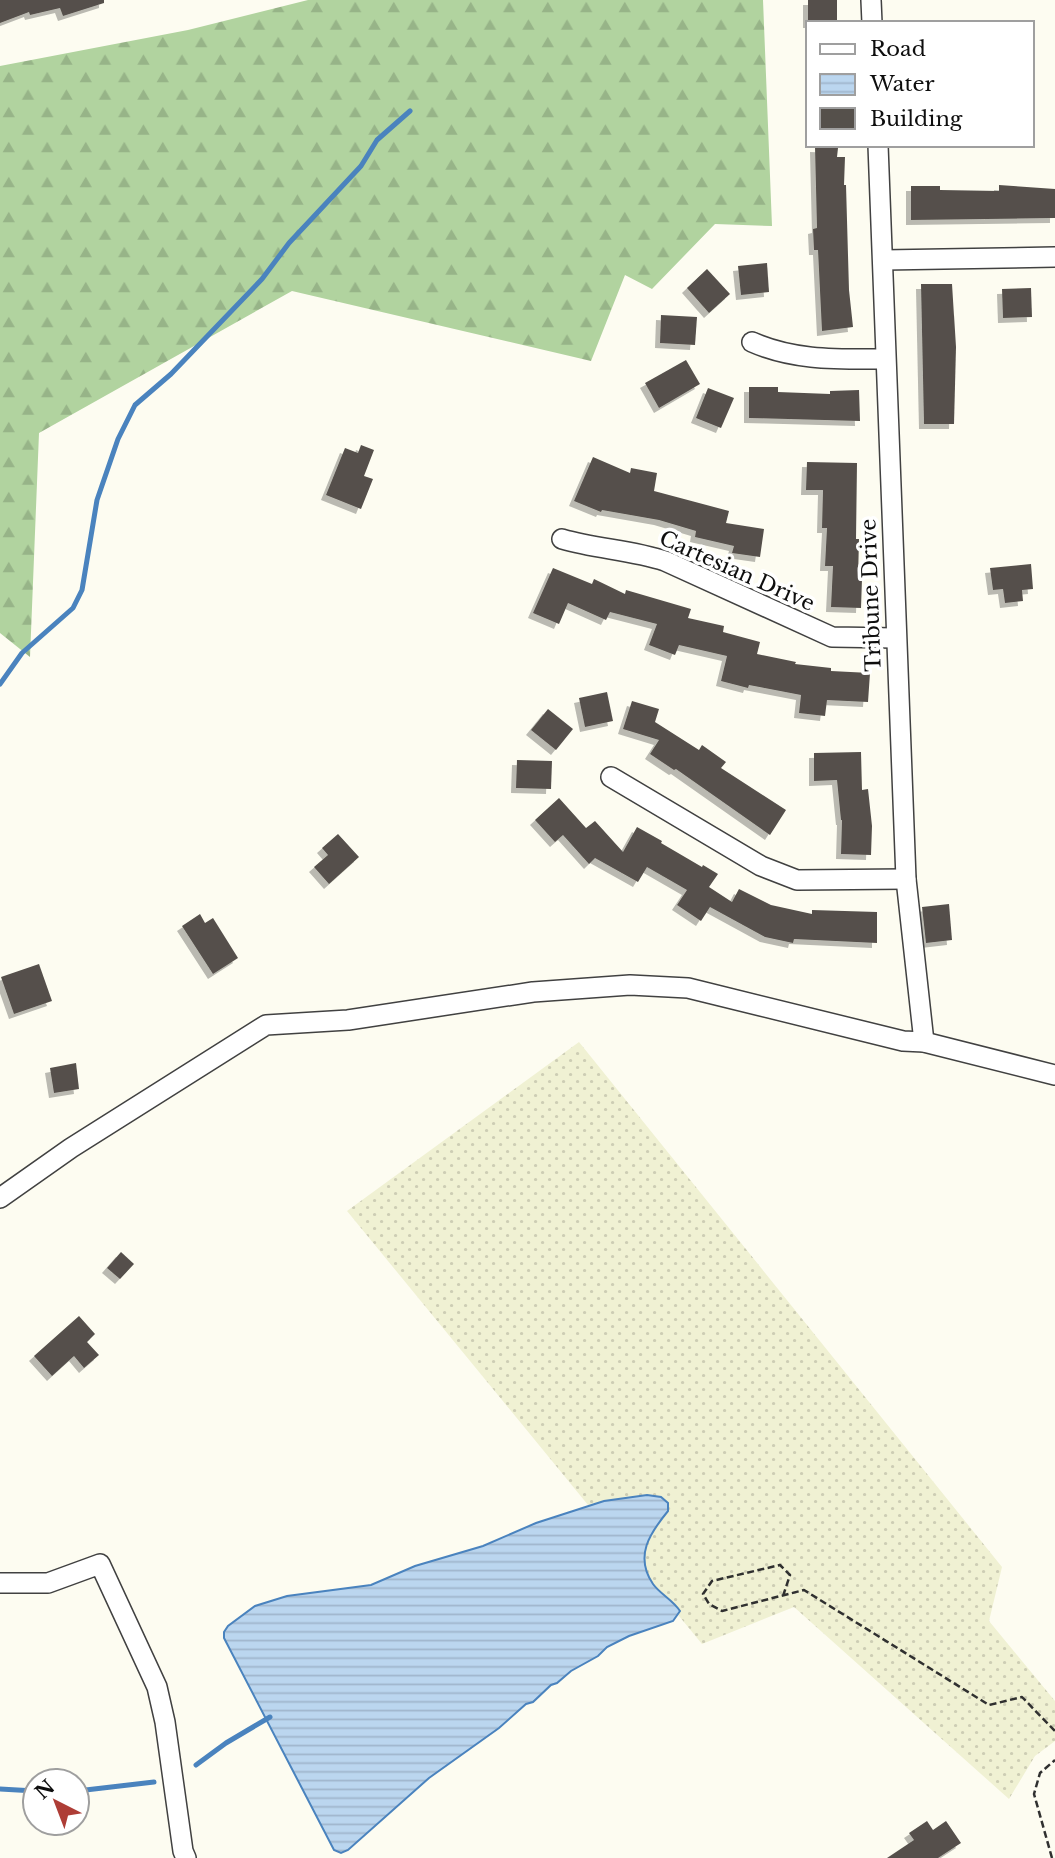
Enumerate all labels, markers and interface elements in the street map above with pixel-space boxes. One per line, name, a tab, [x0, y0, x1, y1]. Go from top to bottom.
legend	[806, 21, 1034, 147]
text: Road	[870, 36, 926, 62]
text: Water	[869, 71, 934, 97]
text: Building	[870, 106, 963, 132]
street label: Tribune Drive	[855, 518, 887, 672]
street label: Cartesian Drive	[655, 525, 819, 617]
north arrow	[21, 1767, 91, 1837]
text: N	[31, 1775, 59, 1804]

